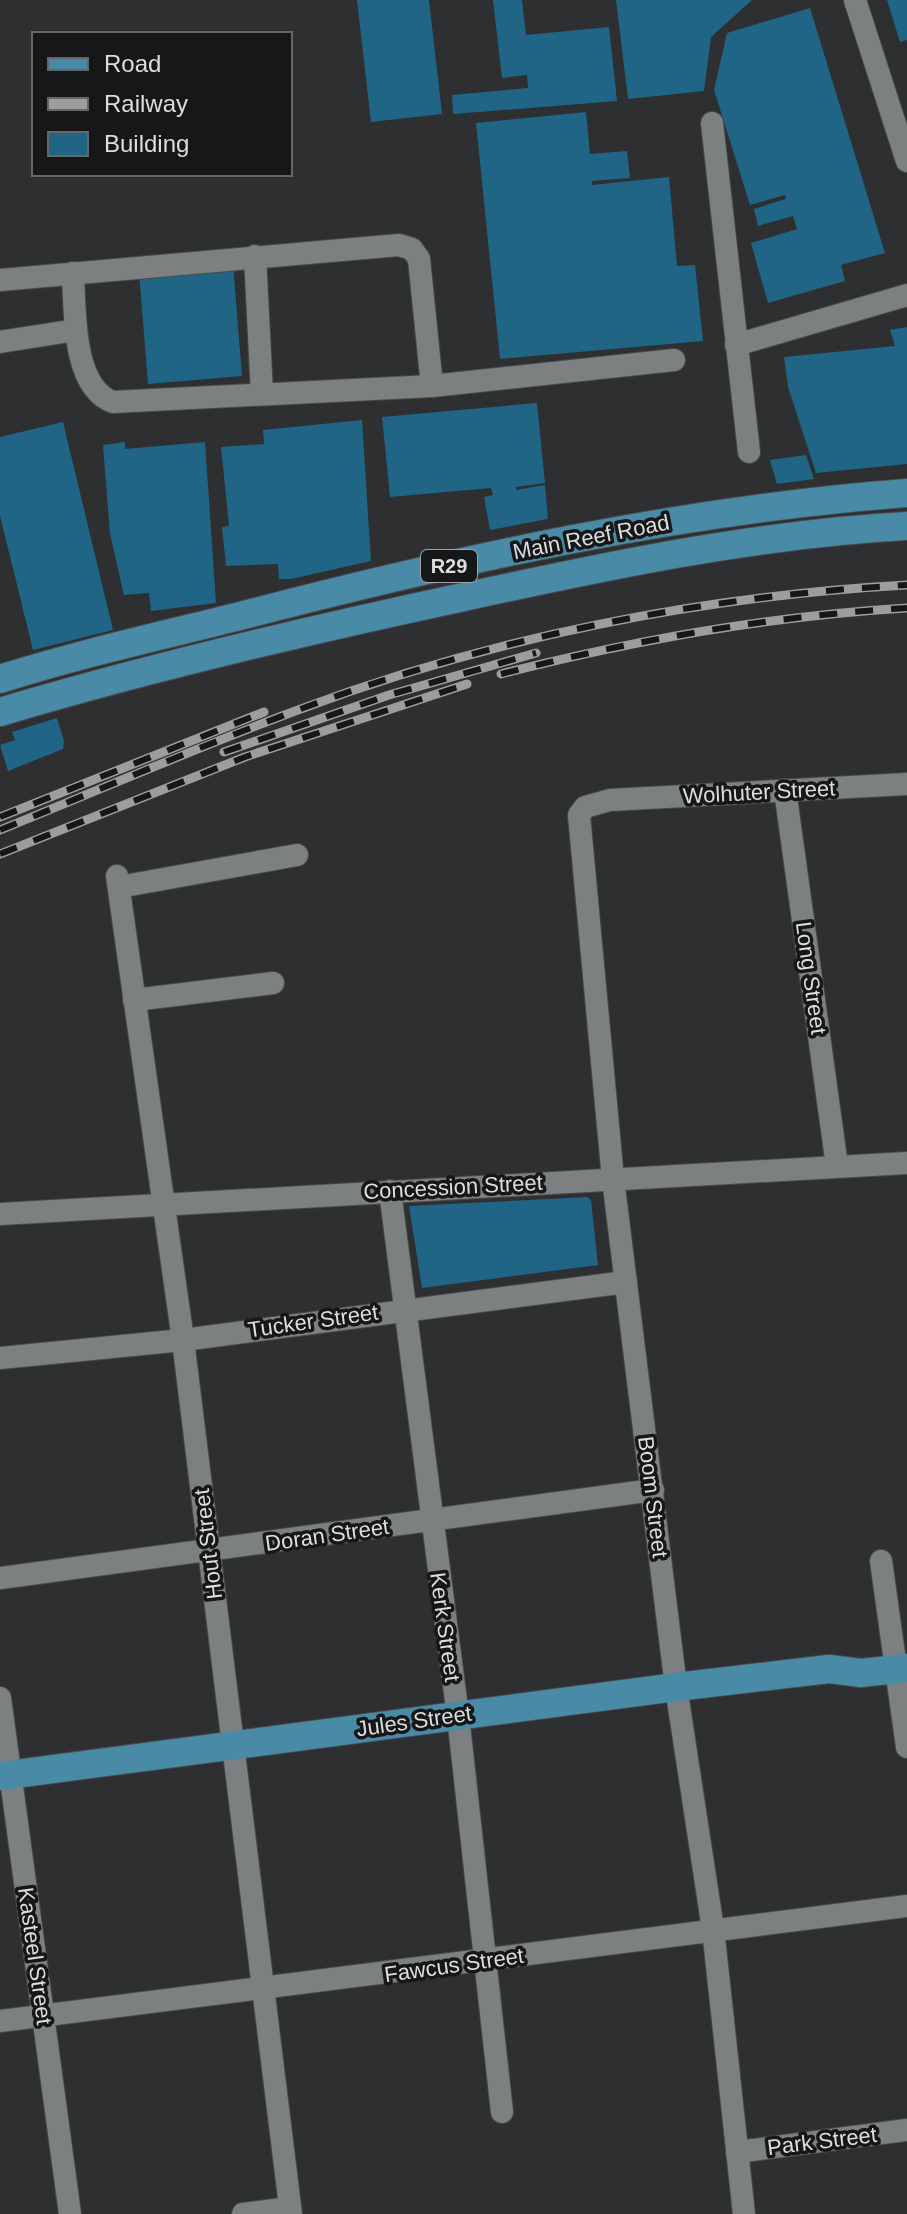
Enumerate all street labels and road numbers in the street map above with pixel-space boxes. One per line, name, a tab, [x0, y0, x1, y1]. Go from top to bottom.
street label: Main Reef Road	[511, 510, 671, 564]
road number: R29	[421, 550, 477, 582]
street label: Wolhuter Street	[682, 776, 836, 808]
street label: Long Street	[791, 920, 831, 1036]
street label: Concession Street	[363, 1170, 543, 1204]
street label: Tucker Street	[246, 1299, 380, 1343]
street label: Boom Street	[633, 1435, 673, 1559]
street label: Hout Street	[189, 1487, 227, 1601]
street label: Doran Street	[264, 1514, 390, 1556]
street label: Kerk Street	[425, 1571, 465, 1683]
street label: Jules Street	[355, 1701, 473, 1741]
street label: Kasteel Street	[13, 1886, 57, 2026]
street label: Fawcus Street	[383, 1943, 525, 1987]
street label: Park Street	[766, 2122, 878, 2160]

